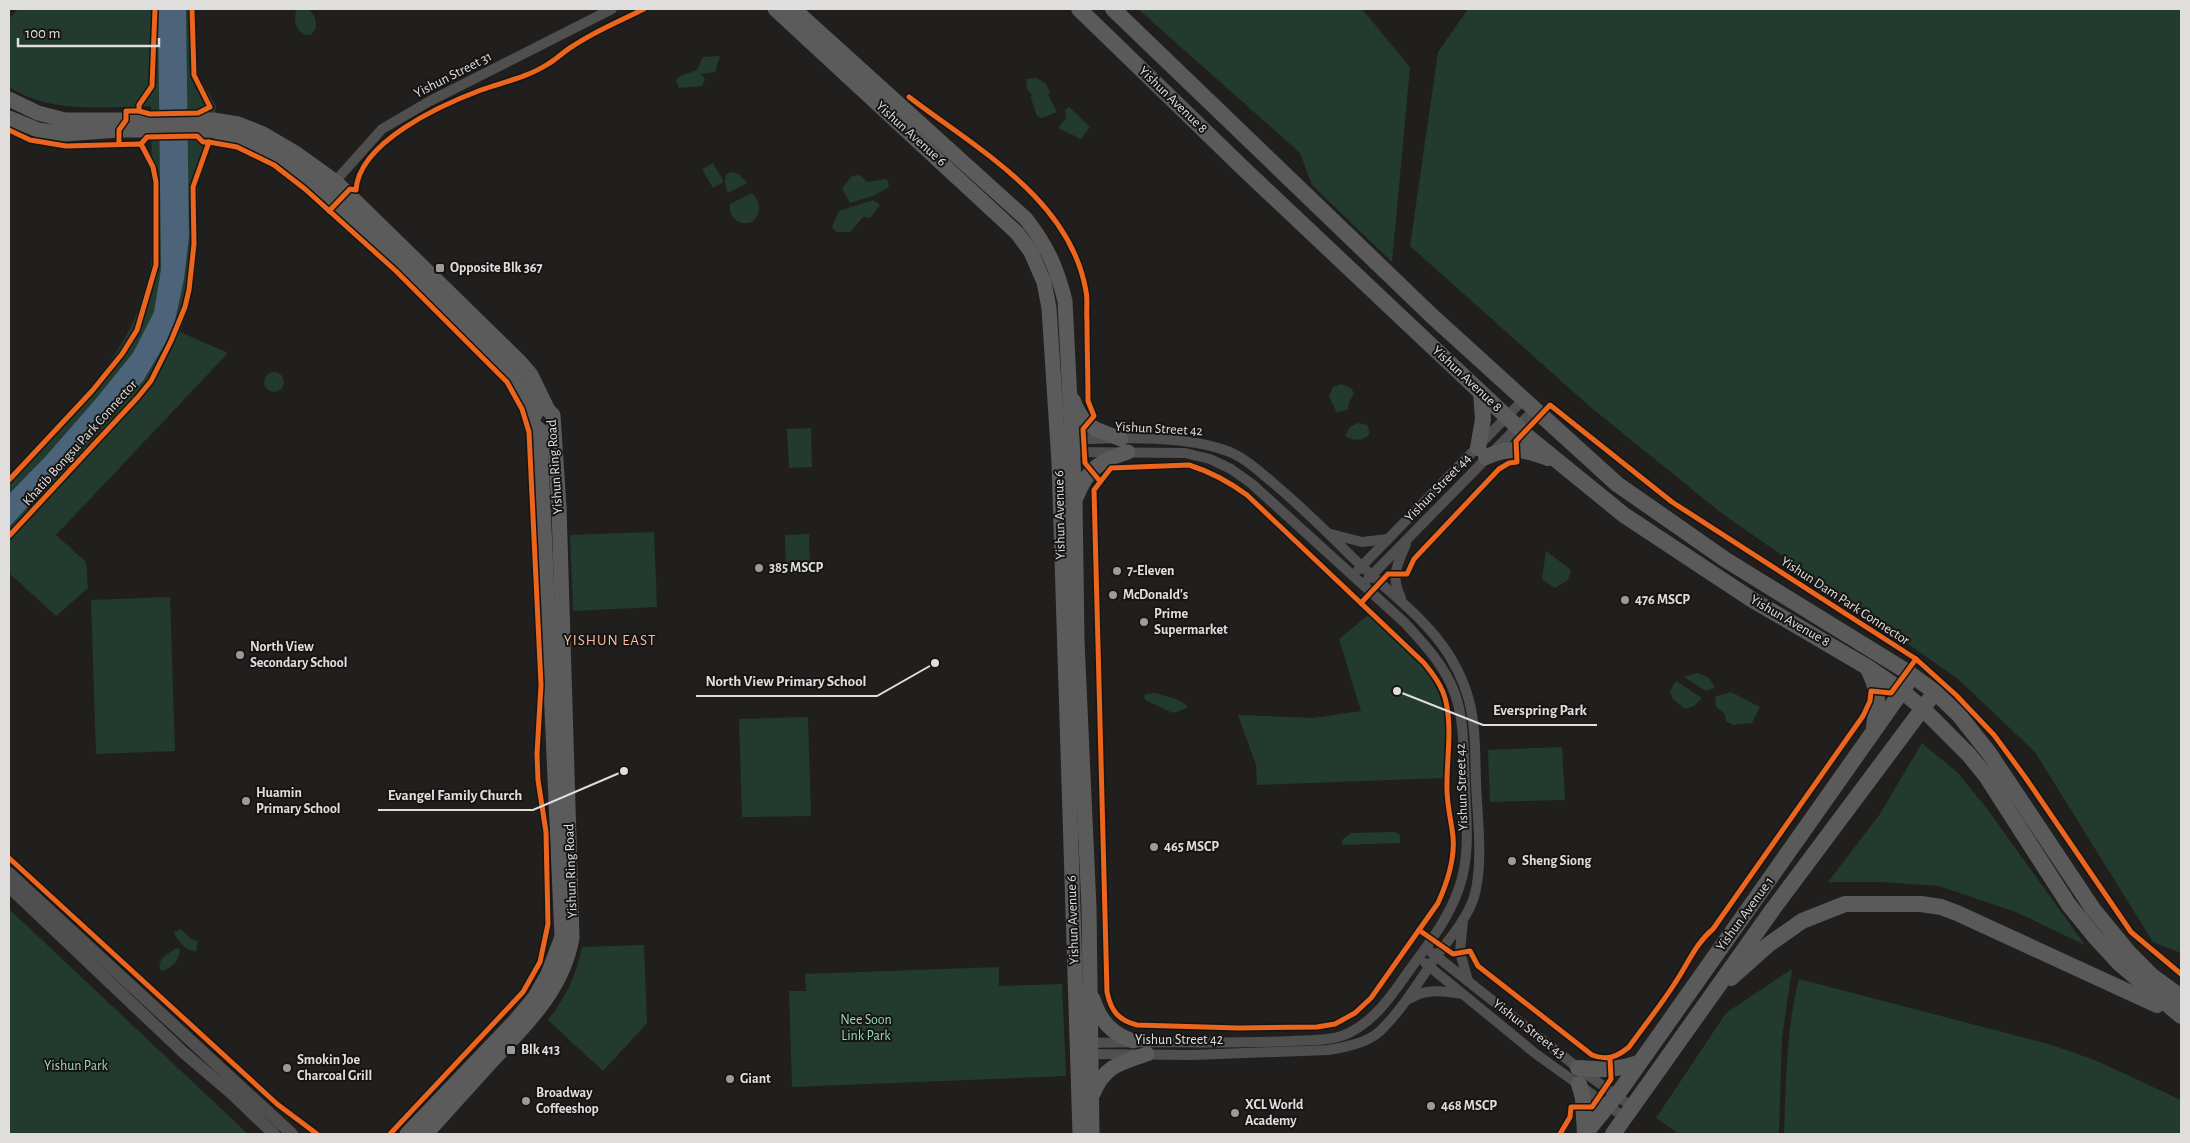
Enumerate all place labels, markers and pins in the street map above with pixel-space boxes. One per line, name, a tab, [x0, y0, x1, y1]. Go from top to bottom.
place label: Opposite Blk 367	[450, 261, 542, 275]
marker: Opposite Blk 367	[434, 262, 446, 274]
place label: 385 MSCP	[769, 561, 823, 575]
marker: 385 MSCP	[753, 562, 765, 574]
place label: 7-Eleven	[1127, 564, 1175, 578]
marker: 7-Eleven	[1111, 565, 1123, 577]
place label: McDonald's	[1123, 588, 1188, 602]
marker: McDonald's	[1107, 589, 1119, 601]
place label: 476 MSCP	[1635, 593, 1690, 607]
marker: 476 MSCP	[1619, 594, 1631, 606]
place label: Prime Supermarket	[1154, 607, 1228, 637]
marker: Prime Supermarket	[1138, 616, 1150, 628]
place label: North View Secondary School	[250, 640, 347, 670]
marker: North View Secondary School	[234, 649, 246, 661]
callout: North View Primary School	[696, 666, 877, 696]
callout: Everspring Park	[1483, 695, 1597, 725]
callout: Evangel Family Church	[378, 780, 533, 810]
place label: Huamin Primary School	[256, 786, 341, 816]
marker: Huamin Primary School	[240, 795, 252, 807]
place label: 465 MSCP	[1164, 840, 1219, 854]
marker: 465 MSCP	[1148, 841, 1160, 853]
place label: Sheng Siong	[1522, 854, 1592, 868]
marker: Sheng Siong	[1506, 855, 1518, 867]
place label: Blk 413	[521, 1043, 560, 1057]
marker: Blk 413	[505, 1044, 517, 1056]
place label: Smokin Joe Charcoal Grill	[297, 1053, 372, 1083]
marker: Smokin Joe Charcoal Grill	[281, 1062, 293, 1074]
place label: Giant	[740, 1072, 771, 1086]
marker: Giant	[724, 1073, 736, 1085]
place label: Broadway Coffeeshop	[536, 1086, 599, 1116]
marker: Broadway Coffeeshop	[520, 1095, 532, 1107]
place label: XCL World Academy	[1245, 1098, 1304, 1128]
place label: 468 MSCP	[1441, 1099, 1497, 1113]
marker: 468 MSCP	[1425, 1100, 1437, 1112]
marker: XCL World Academy	[1229, 1107, 1241, 1119]

